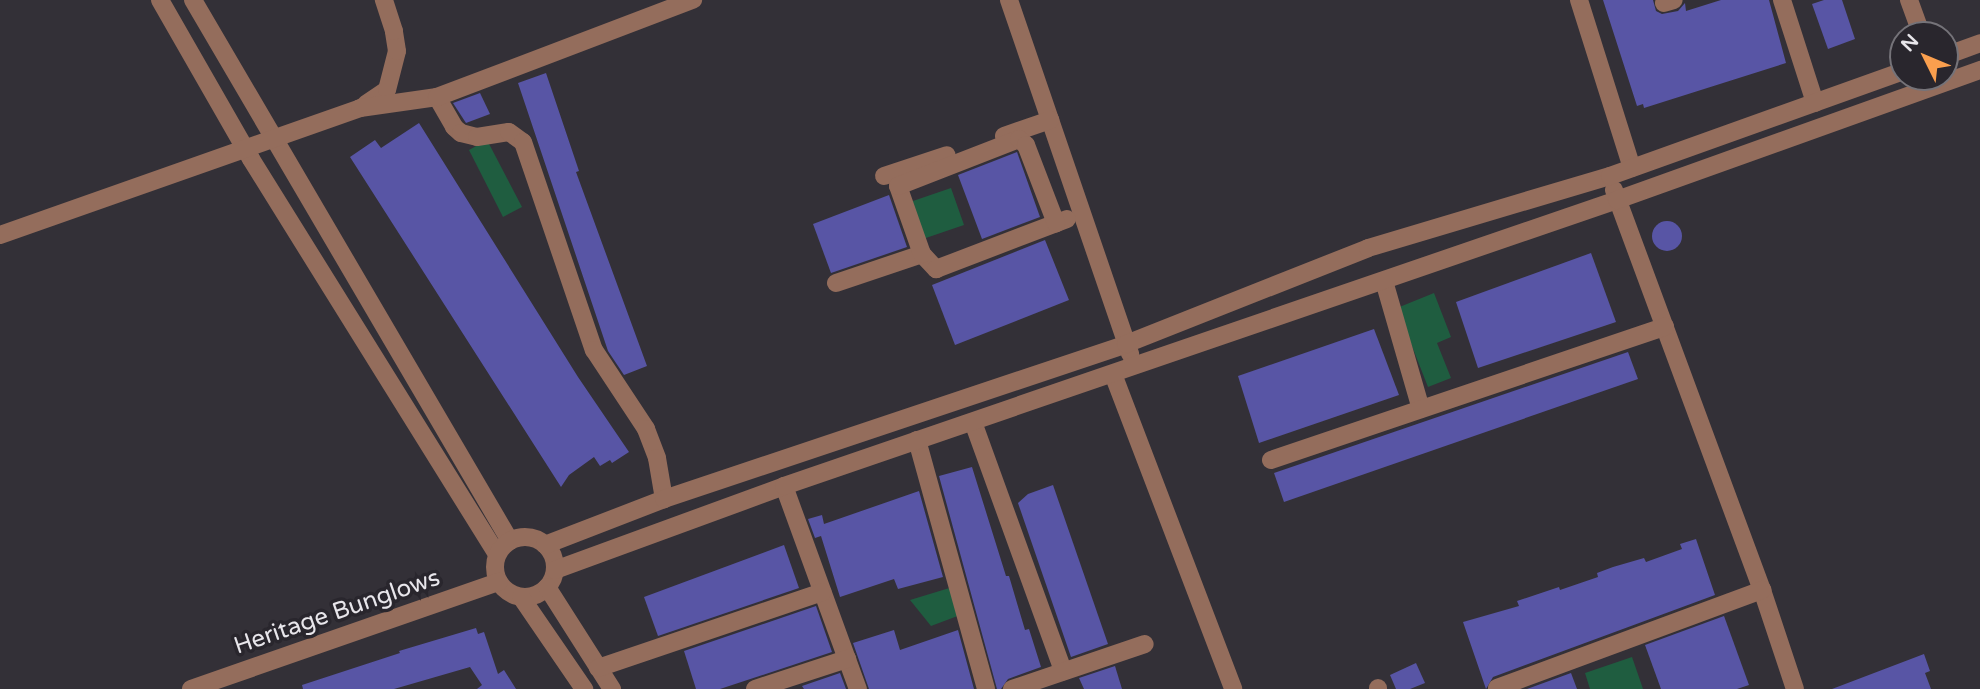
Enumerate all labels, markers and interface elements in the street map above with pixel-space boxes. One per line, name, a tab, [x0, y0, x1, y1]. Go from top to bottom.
north arrow	[1889, 21, 1959, 91]
text: N	[1897, 30, 1923, 56]
street label: Heritage Bunglows	[230, 563, 444, 661]

